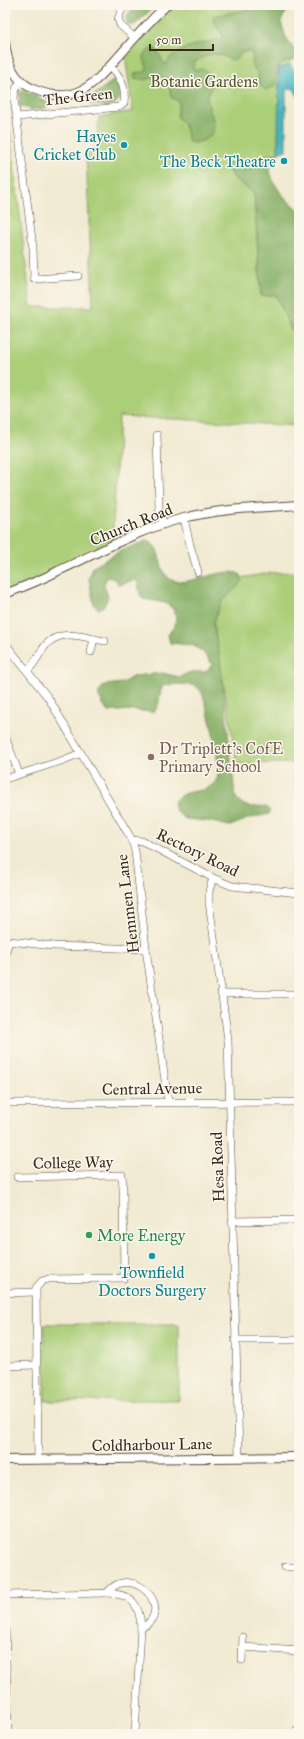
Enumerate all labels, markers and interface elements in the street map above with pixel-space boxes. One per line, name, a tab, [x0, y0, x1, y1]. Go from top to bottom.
scale bar	[150, 26, 213, 52]
text: 50 m	[156, 33, 181, 47]
park label: Botanic Gardens	[150, 72, 258, 91]
street label: The Green	[42, 83, 114, 110]
place label: Hayes Cricket Club	[34, 127, 116, 164]
marker: Hayes Cricket Club	[119, 140, 129, 150]
place label: The Beck Theatre	[160, 152, 276, 171]
marker: The Beck Theatre	[279, 156, 289, 166]
street label: Church Road	[87, 499, 175, 550]
place label: Dr Triplett's CofE Primary School	[159, 739, 283, 776]
marker: Dr Triplett's CofE Primary School	[146, 752, 156, 762]
street label: Rectory Road	[153, 824, 242, 881]
street label: Hemmen Lane	[112, 853, 143, 955]
street label: Central Avenue	[102, 1078, 203, 1099]
street label: Hesa Road	[207, 1131, 228, 1203]
street label: College Way	[33, 1152, 114, 1174]
place label: More Energy	[97, 1226, 186, 1246]
marker: More Energy	[84, 1230, 94, 1240]
marker: Townfield Doctors Surgery	[147, 1251, 157, 1261]
place label: Townfield Doctors Surgery	[98, 1263, 206, 1301]
street label: Coldharbour Lane	[91, 1434, 213, 1455]

